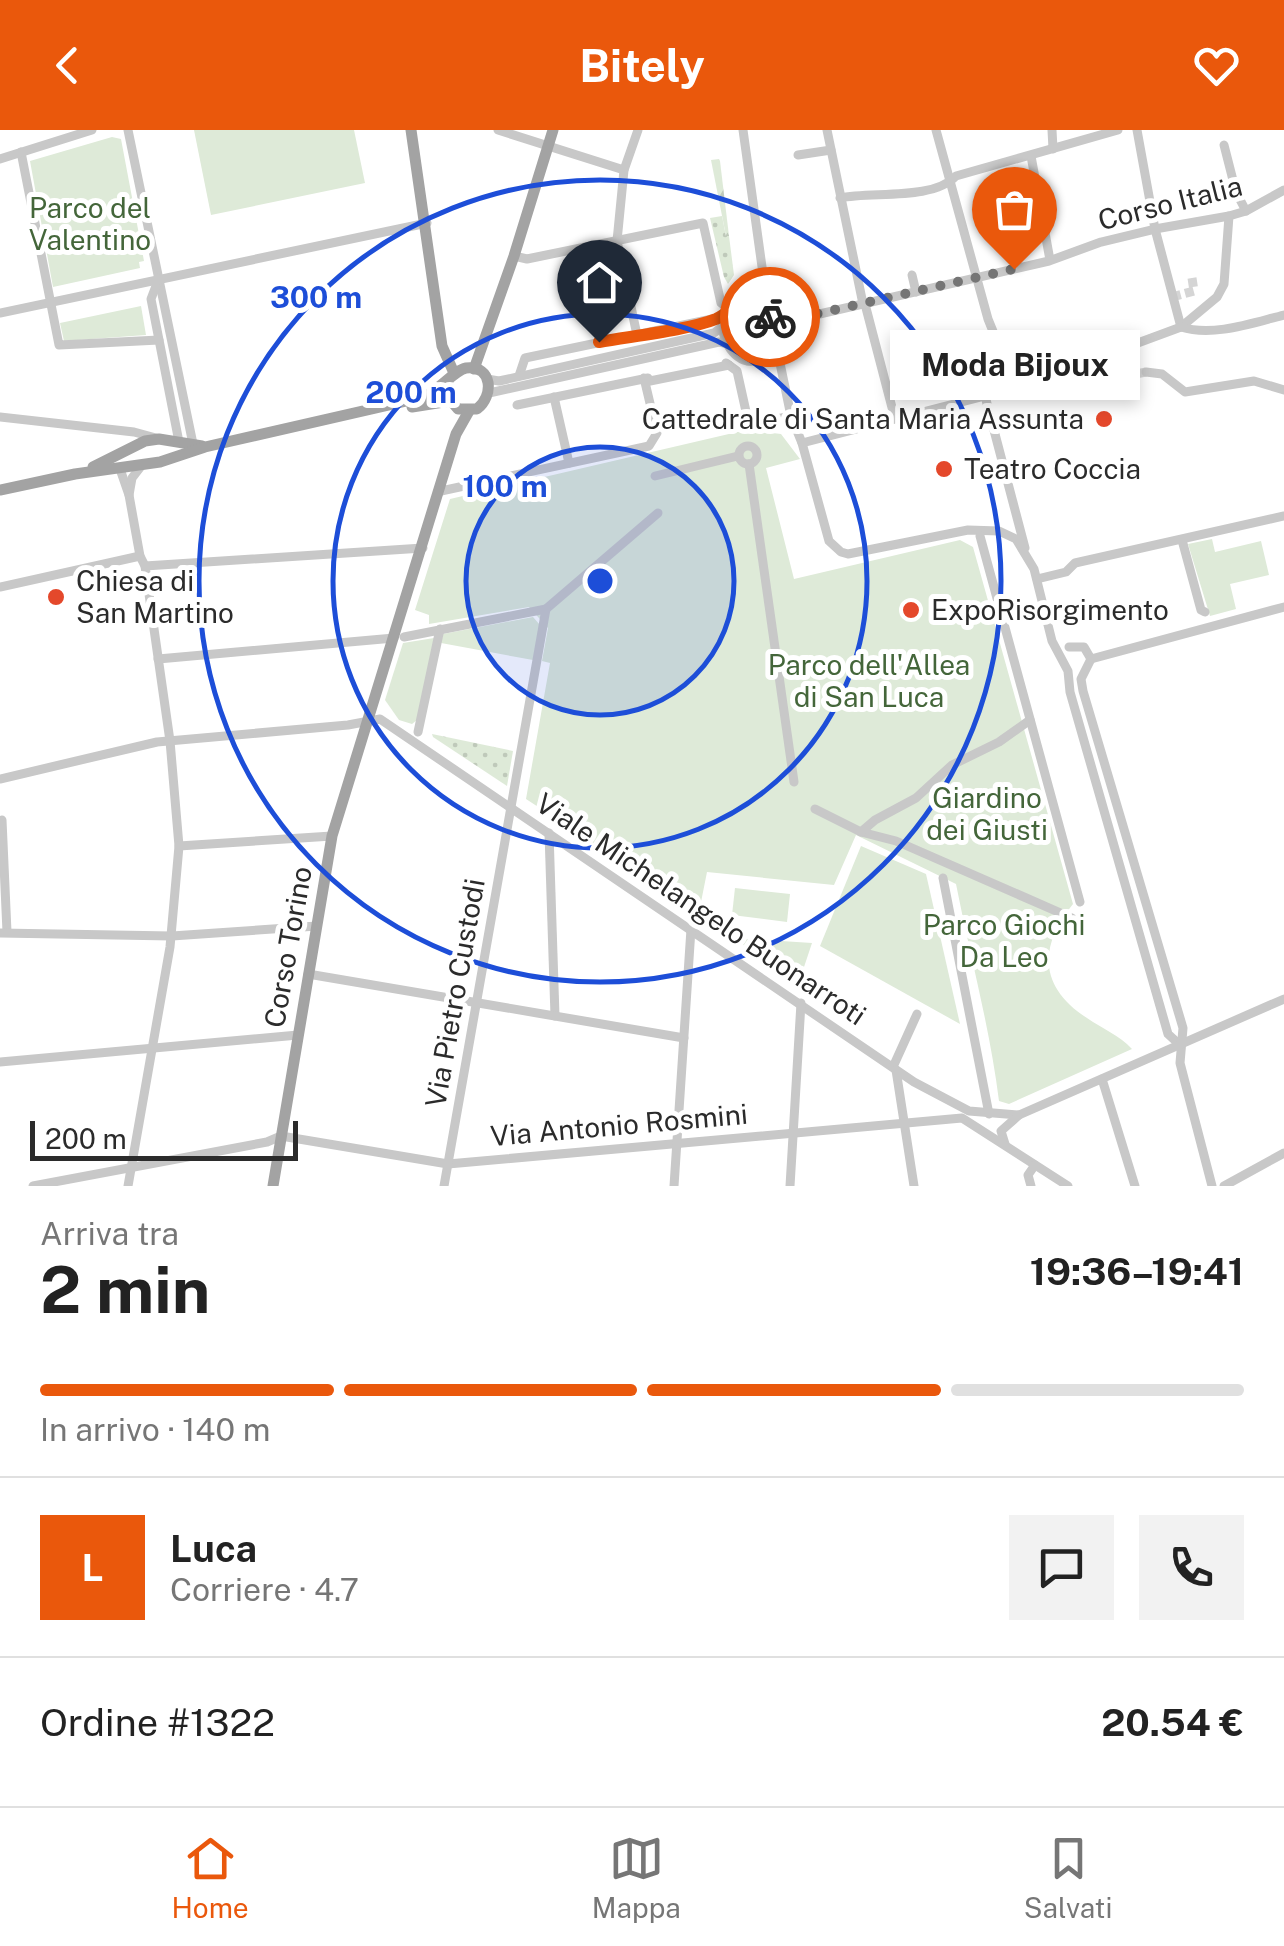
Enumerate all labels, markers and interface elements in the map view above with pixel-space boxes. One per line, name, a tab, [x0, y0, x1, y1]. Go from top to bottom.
icon: back	[40, 38, 95, 93]
icon: heart	[1189, 38, 1244, 93]
text: Bitely	[579, 39, 705, 92]
pin	[972, 167, 1057, 270]
street label: Corso Italia	[1094, 169, 1245, 236]
icon: bag	[987, 182, 1042, 237]
park label: Parco del Valentino	[29, 191, 151, 256]
pin	[557, 240, 642, 343]
icon: home	[572, 255, 627, 310]
courier	[720, 267, 820, 367]
text: 300 m	[270, 279, 362, 315]
icon: bike	[743, 290, 798, 345]
callout: Moda Bijoux	[889, 329, 1139, 399]
text: Moda Bijoux	[921, 346, 1109, 383]
text: 200 m	[365, 374, 457, 410]
place label: Cattedrale di Santa Maria Assunta	[642, 402, 1084, 435]
marker: Cattedrale di Santa Maria Assunta	[1093, 408, 1115, 430]
place label: Teatro Coccia	[964, 452, 1141, 485]
marker: Teatro Coccia	[933, 458, 955, 480]
text: 100 m	[462, 468, 548, 504]
centre of rings	[582, 563, 618, 599]
place label: Chiesa di San Martino	[76, 564, 234, 629]
marker: Chiesa di San Martino	[45, 586, 67, 608]
place label: ExpoRisorgimento	[931, 593, 1169, 626]
marker: ExpoRisorgimento	[900, 599, 922, 621]
park label: Parco dell'Allea di San Luca	[768, 648, 970, 713]
park label: Giardino dei Giusti	[926, 781, 1048, 846]
street label: Viale Michelangelo Buonarroti	[530, 786, 872, 1031]
street label: Corso Torino	[257, 864, 318, 1030]
street label: Via Pietro Custodi	[418, 876, 491, 1110]
park label: Parco Giochi Da Leo	[923, 908, 1085, 973]
street label: Via Antonio Rosmini	[489, 1097, 749, 1152]
scale bar	[30, 1116, 298, 1160]
text: 200 m	[45, 1122, 127, 1155]
text: Arriva tra	[40, 1215, 179, 1252]
text: 19:36–19:41	[1030, 1249, 1244, 1294]
text: 2 min	[40, 1251, 210, 1328]
text: In arrivo · 140 m	[40, 1411, 271, 1448]
button: chat	[1009, 1515, 1114, 1620]
button: phone	[1139, 1515, 1244, 1620]
text: Luca	[170, 1526, 257, 1571]
text: L	[82, 1545, 103, 1590]
text: Corriere · 4.7	[170, 1571, 359, 1608]
text: Ordine #1322	[40, 1700, 275, 1745]
text: 20.54 €	[1101, 1700, 1244, 1745]
tab: Home	[172, 1831, 249, 1924]
tab: Mappa	[592, 1831, 681, 1924]
tab: Salvati	[1024, 1831, 1112, 1924]

